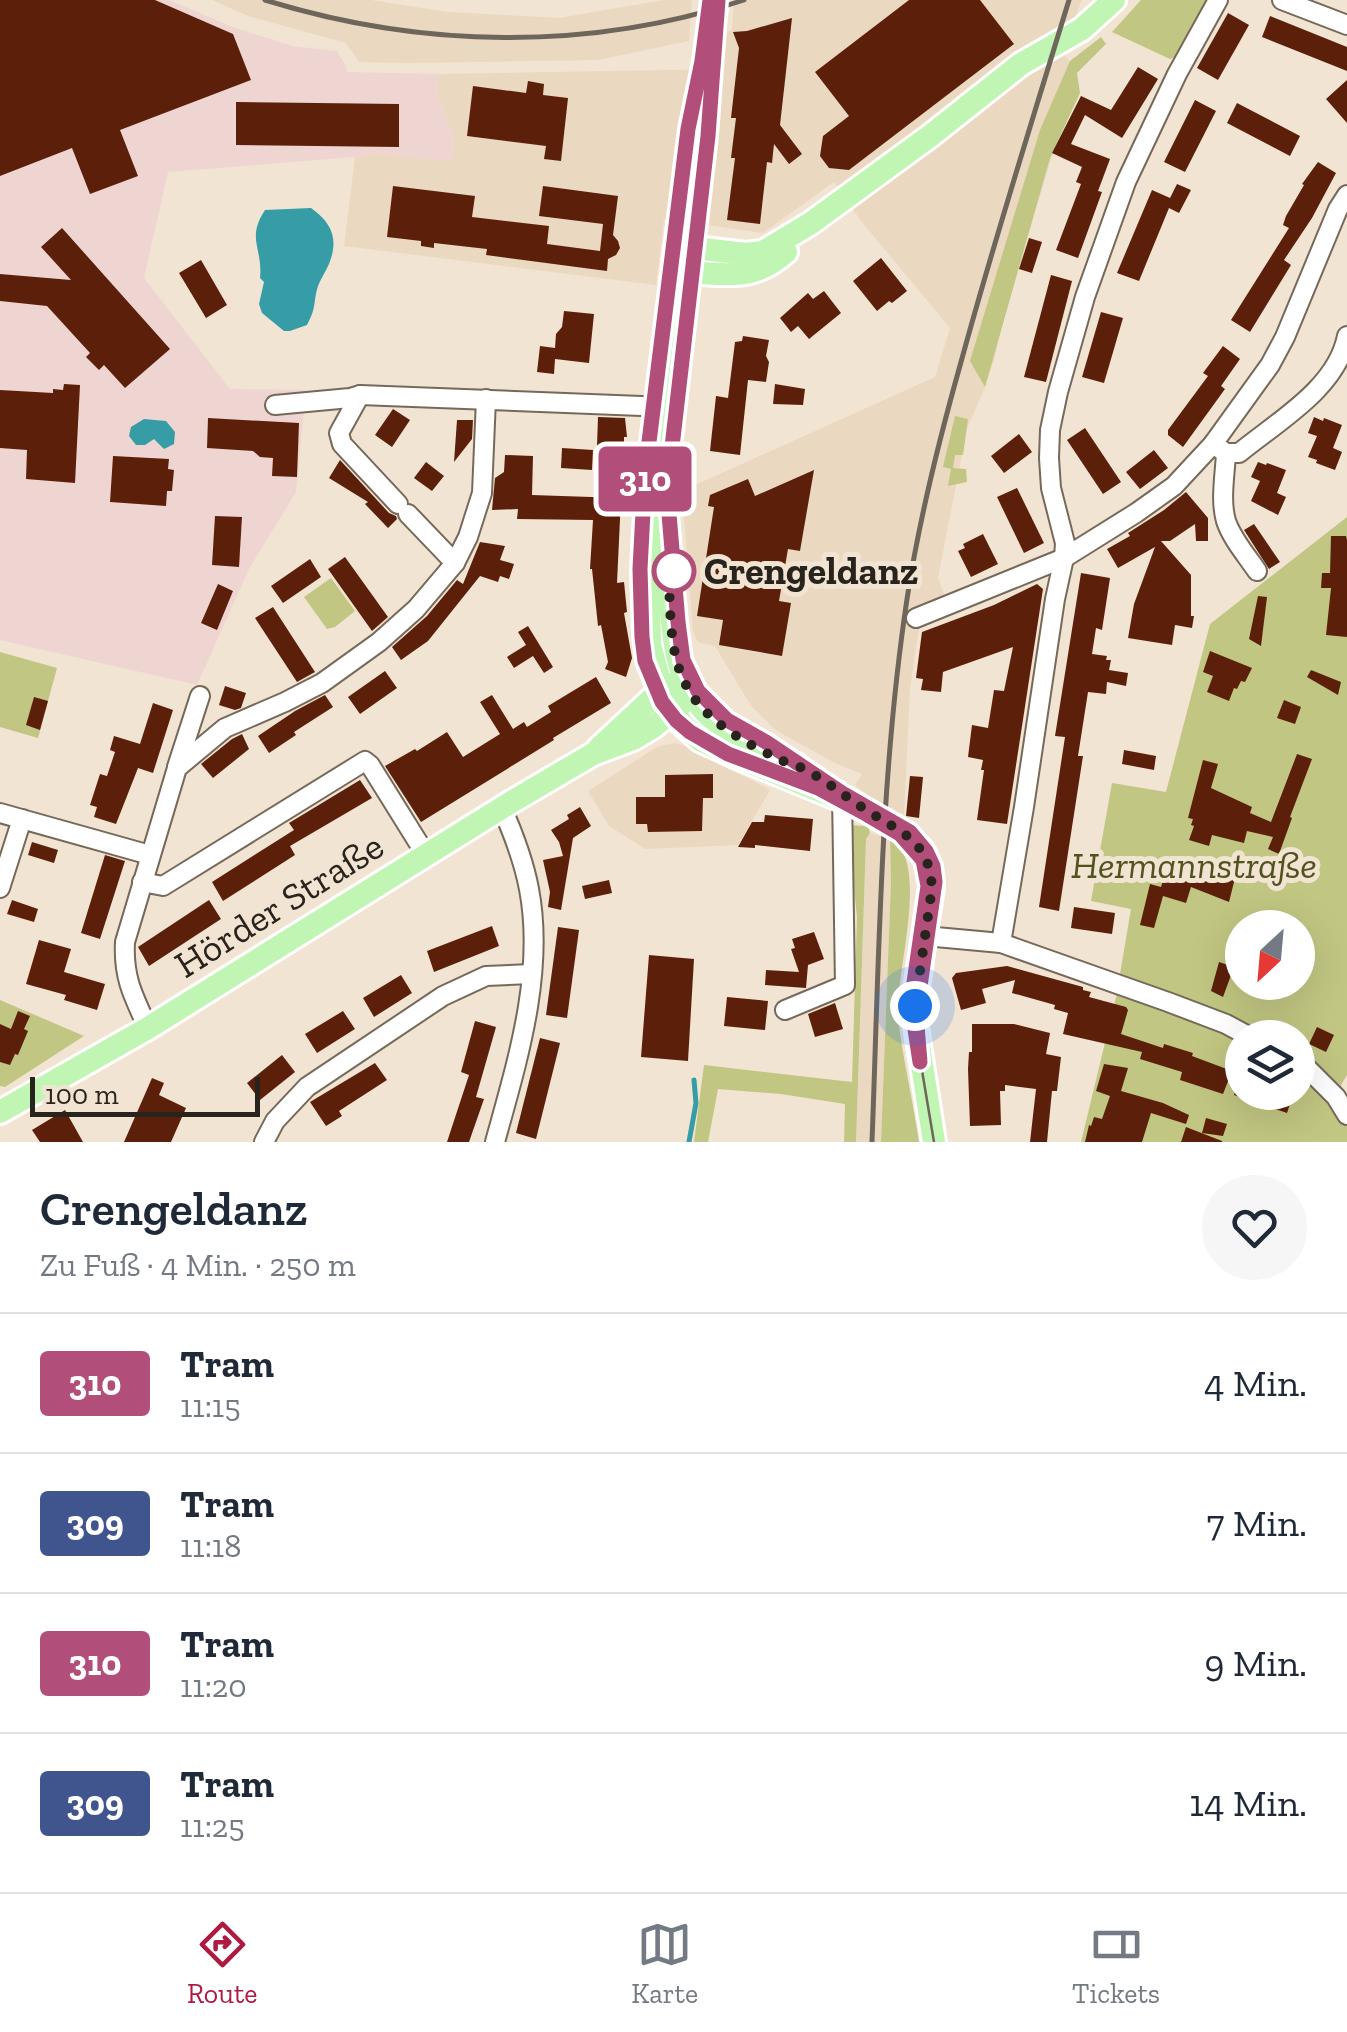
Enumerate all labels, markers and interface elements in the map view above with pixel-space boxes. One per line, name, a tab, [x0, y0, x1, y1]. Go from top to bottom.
line badge: 310	[588, 446, 702, 512]
text: 310	[619, 458, 671, 500]
place label: Crengeldanz	[704, 548, 918, 594]
marker: Crengeldanz	[653, 550, 695, 592]
street label: Hörder Straße	[166, 823, 392, 987]
park label: Hermannstraße	[1071, 842, 1317, 888]
north arrow	[1225, 910, 1315, 1000]
map controls	[1225, 910, 1315, 1110]
your location	[890, 981, 940, 1031]
button: layers	[1225, 1020, 1315, 1110]
scale bar	[30, 1072, 260, 1116]
text: 100 m	[45, 1078, 119, 1111]
button: heart	[1202, 1175, 1307, 1280]
text: Crengeldanz	[40, 1180, 308, 1237]
text: Zu Fuß · 4 Min. · 250 m	[40, 1246, 356, 1284]
text: Tram	[180, 1341, 274, 1387]
text: 4 Min.	[1204, 1360, 1307, 1406]
text: 310	[69, 1362, 121, 1404]
text: 11:15	[180, 1387, 241, 1425]
text: Tram	[180, 1481, 274, 1527]
text: 7 Min.	[1207, 1500, 1307, 1546]
text: 309	[66, 1502, 124, 1544]
text: 11:18	[180, 1527, 241, 1565]
text: Tram	[180, 1621, 274, 1667]
text: 9 Min.	[1204, 1640, 1307, 1686]
text: 310	[69, 1642, 121, 1684]
text: 11:20	[180, 1667, 247, 1705]
text: Tram	[180, 1761, 274, 1807]
text: 14 Min.	[1189, 1780, 1307, 1826]
text: 309	[66, 1782, 124, 1824]
text: 11:25	[180, 1807, 245, 1845]
tab: Route	[187, 1917, 257, 2010]
tab: Karte	[631, 1917, 698, 2010]
tab: Tickets	[1072, 1917, 1160, 2010]

